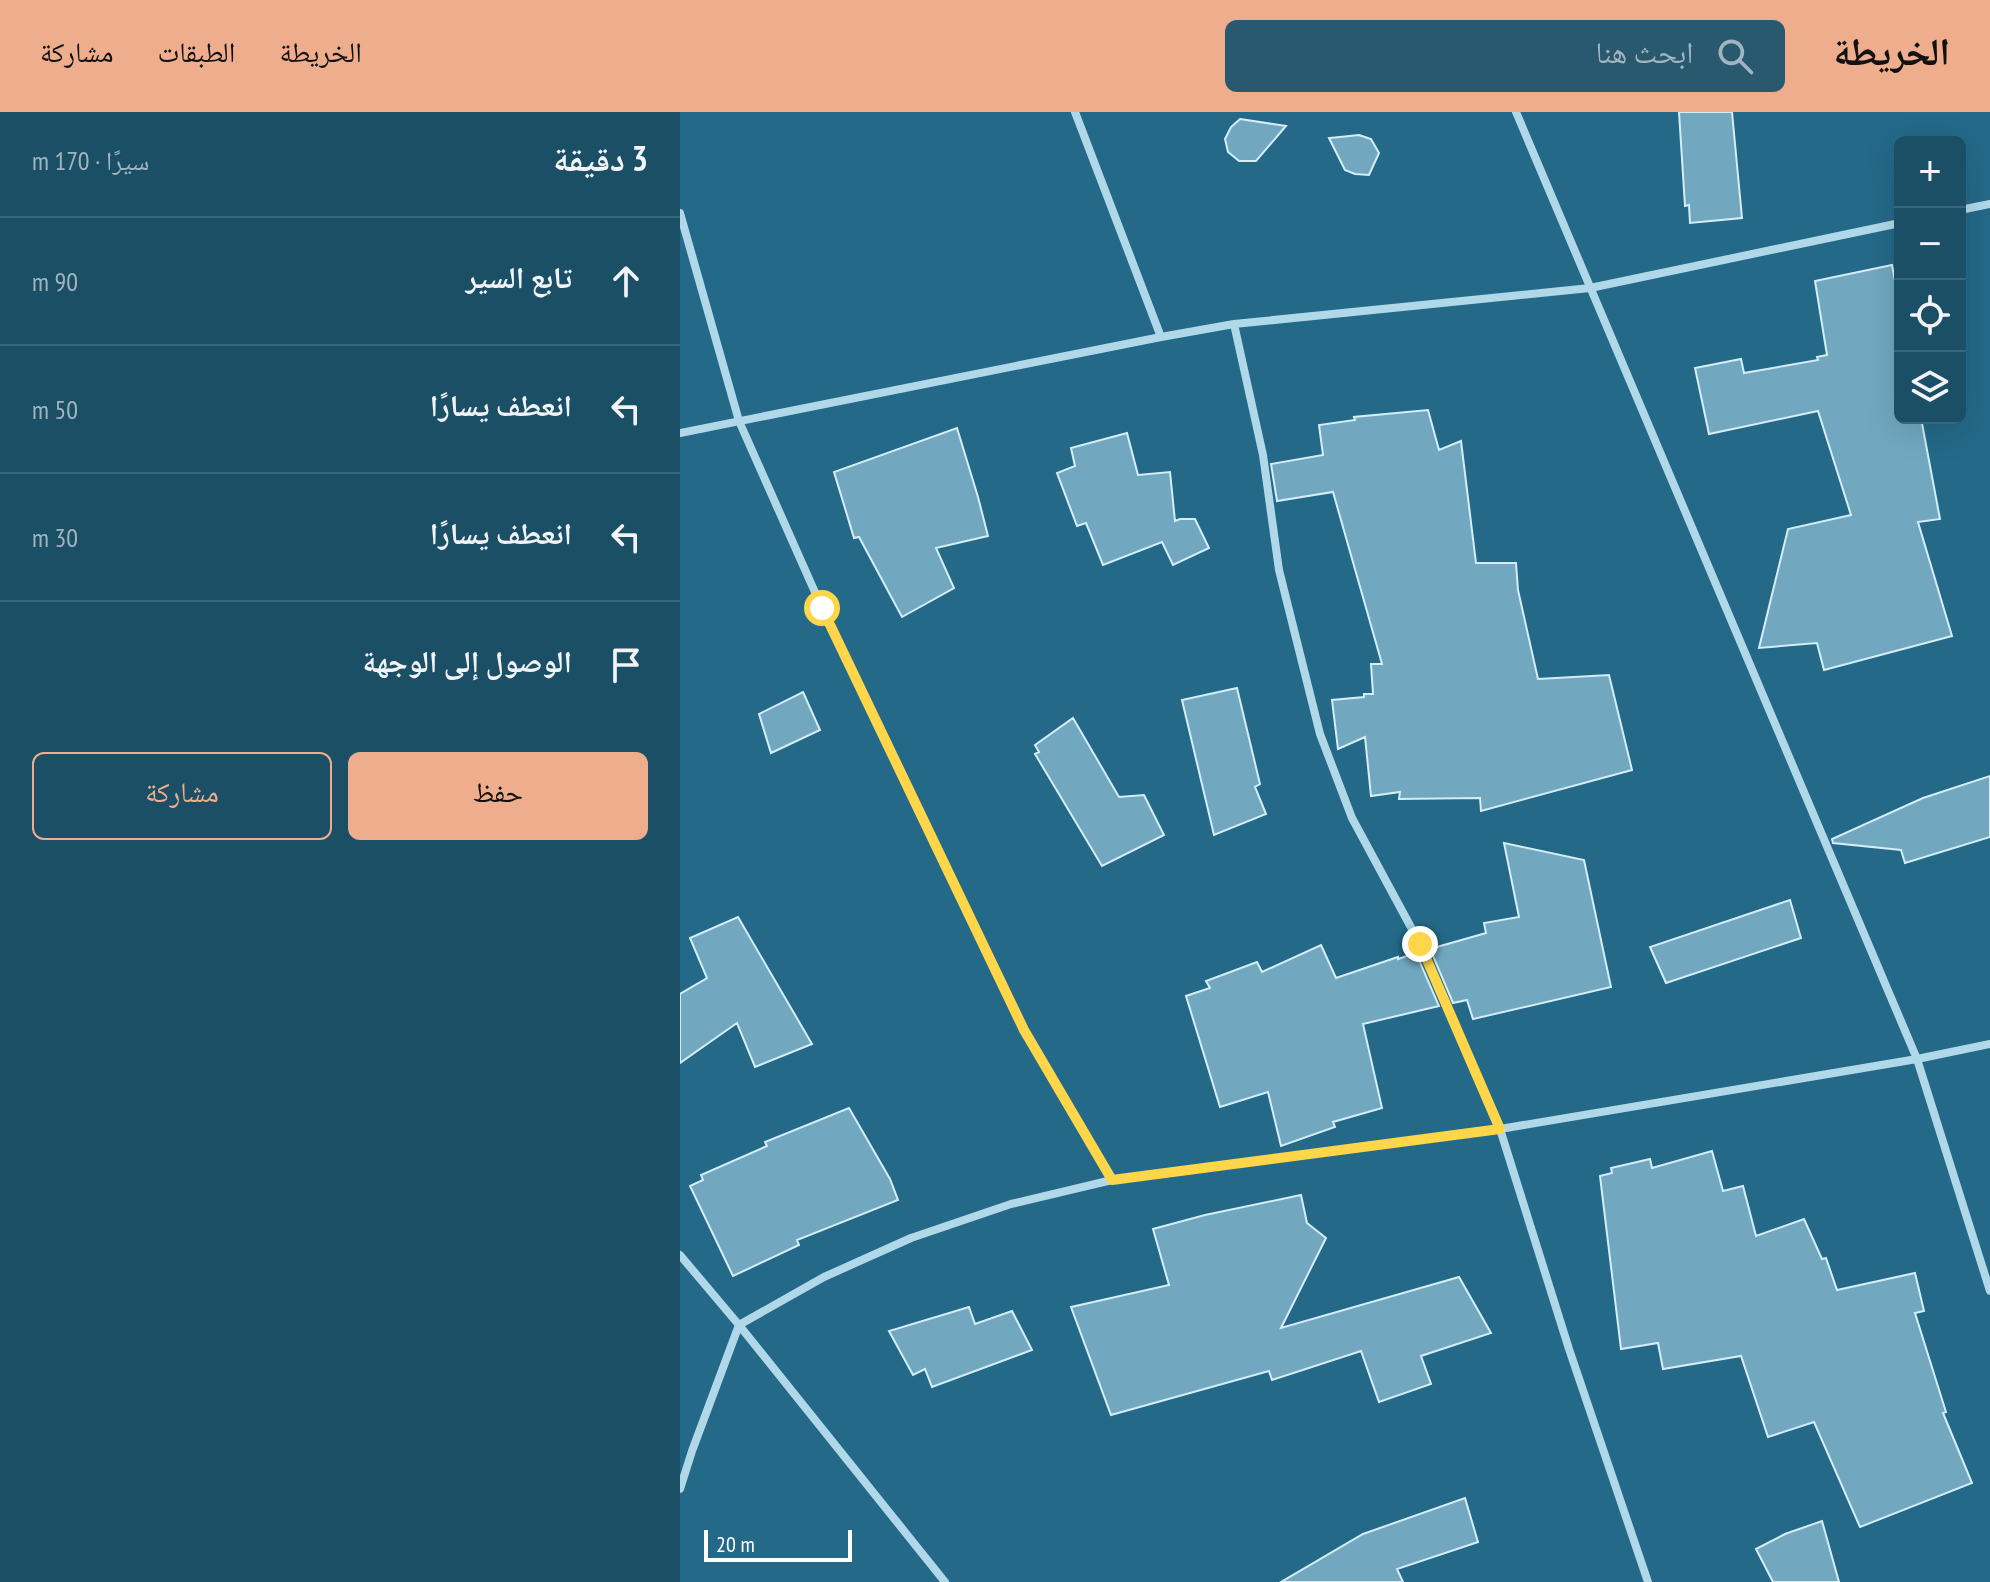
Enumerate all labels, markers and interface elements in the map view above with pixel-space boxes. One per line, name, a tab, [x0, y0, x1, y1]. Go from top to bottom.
search box	[1225, 20, 1785, 92]
text: الخريطة	[1833, 26, 1950, 75]
text: ابحث هنا	[1596, 32, 1693, 71]
text: مشاركة	[40, 33, 114, 70]
text: الطبقات	[158, 33, 235, 70]
text: الخريطة	[279, 33, 362, 70]
icon: search	[1713, 34, 1757, 78]
text: 3 دقيقة	[553, 136, 648, 180]
map controls	[1894, 136, 1966, 424]
button: +	[1894, 136, 1966, 208]
text: سيرًا · 170 m	[32, 144, 149, 177]
button: −	[1894, 208, 1966, 280]
text: تابع السير	[466, 257, 572, 296]
icon: ahead	[604, 259, 648, 303]
text: 90 m	[32, 265, 78, 298]
button: locate	[1894, 280, 1966, 352]
button: layers	[1894, 352, 1966, 424]
text: انعطف يسارًا	[430, 385, 572, 424]
icon: left	[604, 387, 648, 431]
text: 50 m	[32, 393, 78, 426]
text: انعطف يسارًا	[430, 513, 572, 552]
icon: left	[604, 515, 648, 559]
text: 30 m	[32, 521, 78, 554]
route start	[804, 590, 840, 626]
text: الوصول إلى الوجهة	[362, 641, 572, 680]
icon: arrive	[604, 643, 648, 687]
button: مشاركة	[32, 752, 332, 840]
button: حفظ	[348, 752, 648, 840]
route end	[1402, 926, 1438, 962]
scale bar	[704, 1526, 852, 1562]
text: 20 m	[716, 1530, 755, 1558]

